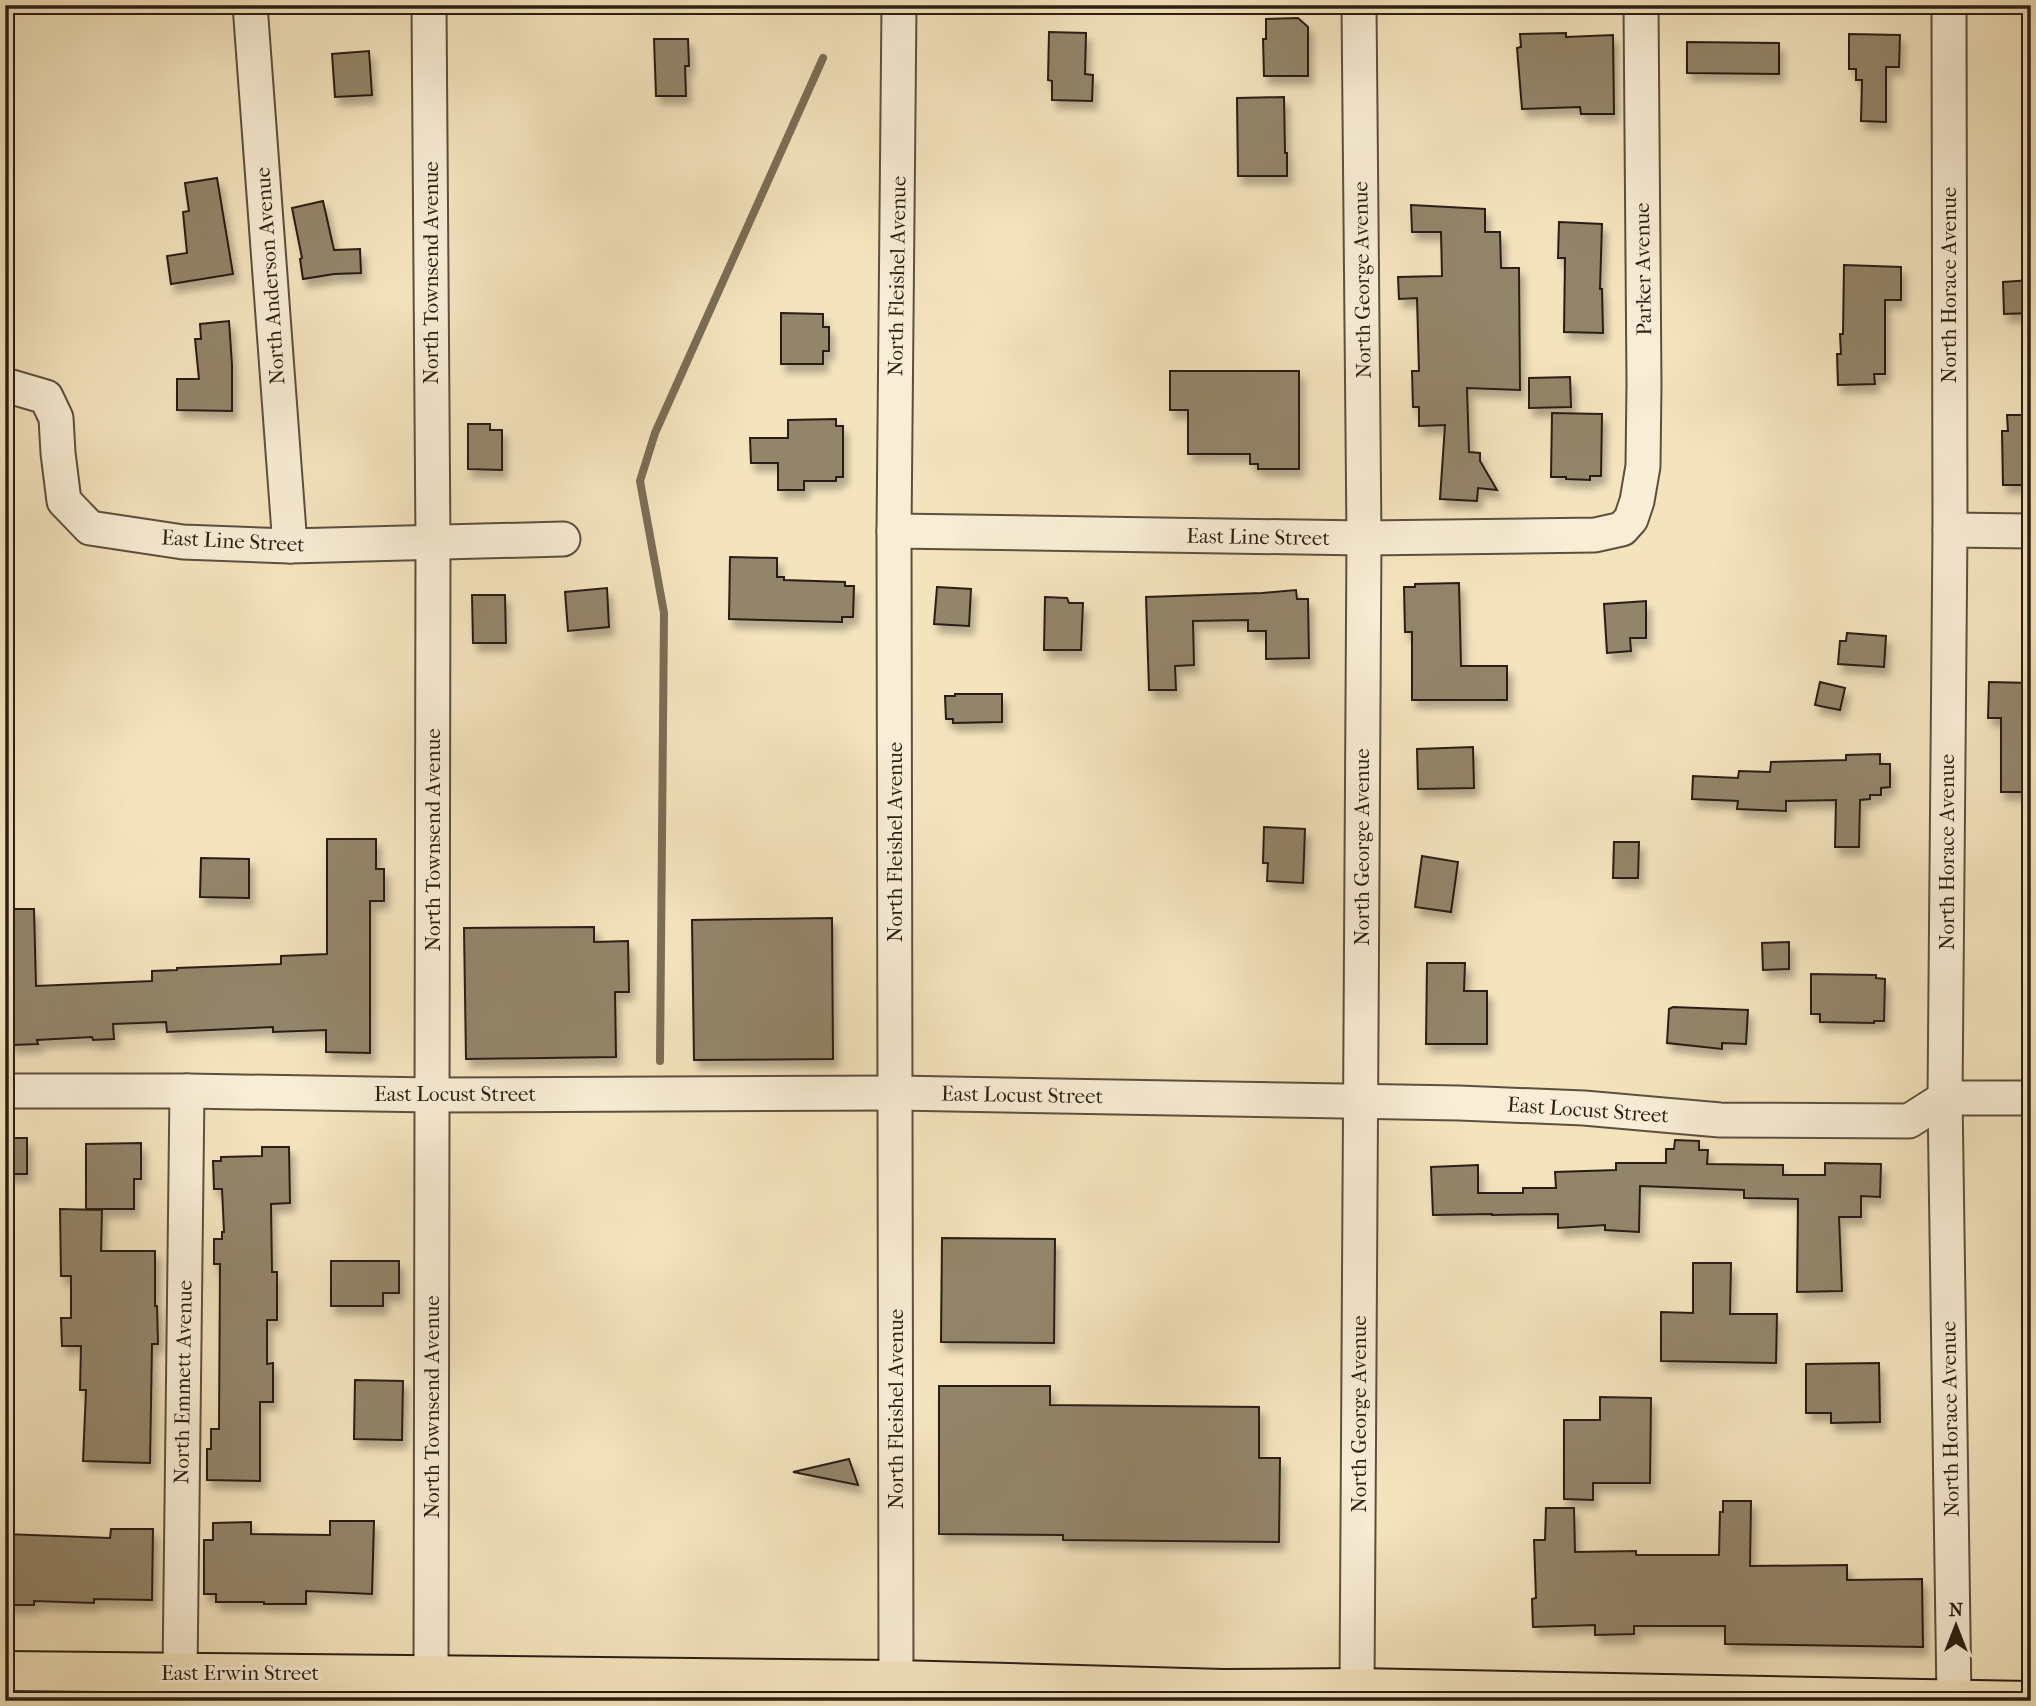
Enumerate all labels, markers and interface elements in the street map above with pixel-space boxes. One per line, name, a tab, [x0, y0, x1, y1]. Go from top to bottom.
street label: North Townsend Avenue	[419, 161, 443, 385]
street label: North Anderson Avenue	[250, 166, 290, 386]
street label: North Fleishel Avenue	[883, 176, 911, 376]
street label: North George Avenue	[1348, 181, 1376, 379]
street label: North Horace Avenue	[1937, 187, 1961, 383]
street label: Parker Avenue	[1630, 202, 1656, 336]
street label: East Line Street	[1186, 524, 1330, 550]
street label: East Line Street	[161, 525, 306, 557]
street label: North Townsend Avenue	[421, 728, 445, 952]
street label: North Fleishel Avenue	[883, 742, 907, 942]
street label: North George Avenue	[1350, 748, 1374, 946]
street label: North Horace Avenue	[1935, 754, 1959, 950]
street label: East Locust Street	[374, 1082, 537, 1106]
street label: East Locust Street	[941, 1082, 1104, 1108]
street label: East Locust Street	[1506, 1092, 1670, 1128]
street label: North Emmett Avenue	[169, 1280, 197, 1484]
street label: North Townsend Avenue	[420, 1295, 444, 1519]
street label: North Fleishel Avenue	[884, 1309, 908, 1509]
street label: North George Avenue	[1347, 1315, 1371, 1513]
street label: North Horace Avenue	[1936, 1321, 1964, 1517]
north arrow	[1920, 1590, 1990, 1660]
text: N	[1949, 1599, 1964, 1621]
street label: East Erwin Street	[161, 1661, 320, 1685]

